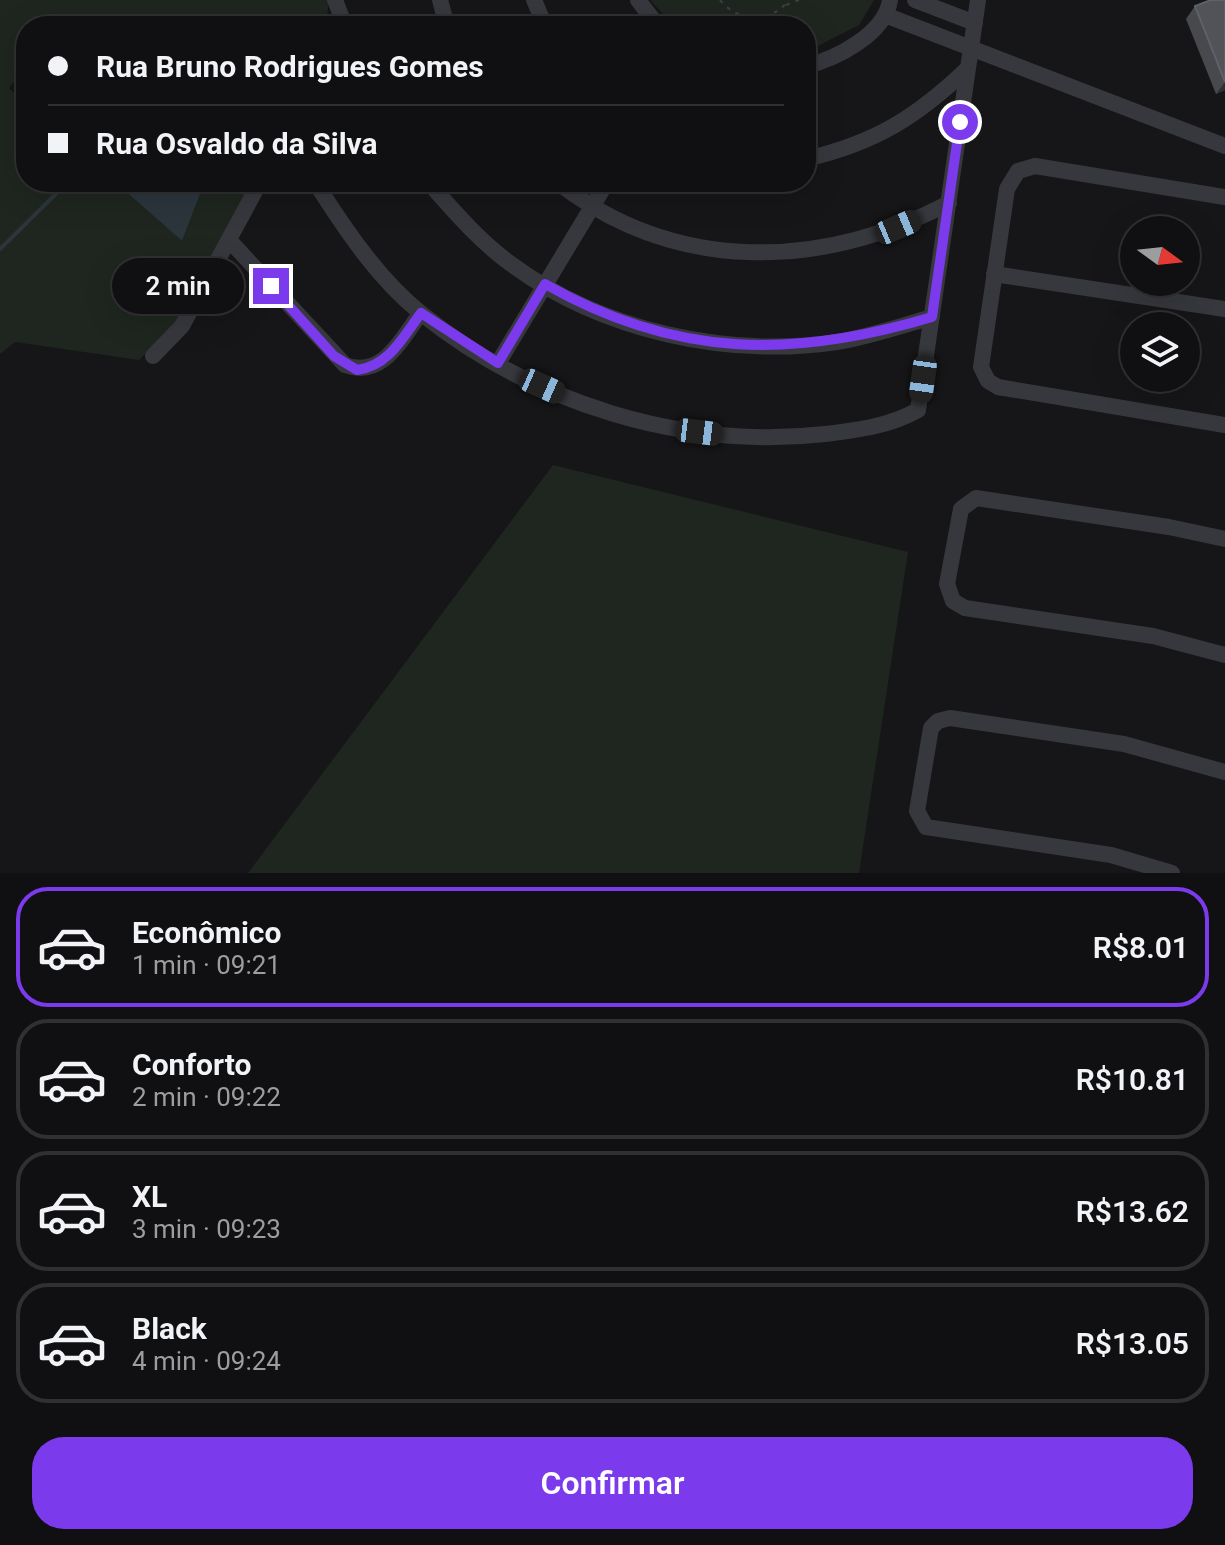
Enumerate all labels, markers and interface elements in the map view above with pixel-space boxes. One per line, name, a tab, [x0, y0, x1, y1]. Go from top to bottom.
text: Rua Bruno Rodrigues Gomes	[96, 49, 484, 84]
route start	[942, 104, 978, 140]
text: Rua Osvaldo da Silva	[96, 126, 378, 161]
car	[871, 207, 925, 247]
north arrow	[1120, 216, 1200, 296]
map controls	[1120, 216, 1200, 392]
callout: 2 min	[111, 258, 243, 314]
route end	[253, 268, 289, 304]
text: 2 min	[145, 271, 211, 301]
button: layers	[1120, 312, 1200, 392]
car	[908, 354, 938, 404]
car	[515, 365, 569, 407]
car	[674, 417, 724, 447]
icon: car	[36, 911, 108, 983]
text: Econômico	[132, 915, 281, 950]
text: R$8.01	[1093, 930, 1189, 965]
text: 1 min · 09:21	[132, 950, 281, 980]
icon: car	[36, 1043, 108, 1115]
text: Conforto	[132, 1047, 251, 1082]
text: R$10.81	[1076, 1062, 1189, 1097]
text: 2 min · 09:22	[132, 1082, 281, 1112]
icon: car	[36, 1175, 108, 1247]
text: XL	[132, 1179, 167, 1214]
text: R$13.62	[1076, 1194, 1189, 1229]
text: 3 min · 09:23	[132, 1214, 281, 1244]
icon: car	[36, 1307, 108, 1379]
text: Black	[132, 1311, 207, 1346]
text: R$13.05	[1076, 1326, 1189, 1361]
text: 4 min · 09:24	[132, 1346, 281, 1376]
button: Confirmar	[32, 1437, 1193, 1529]

